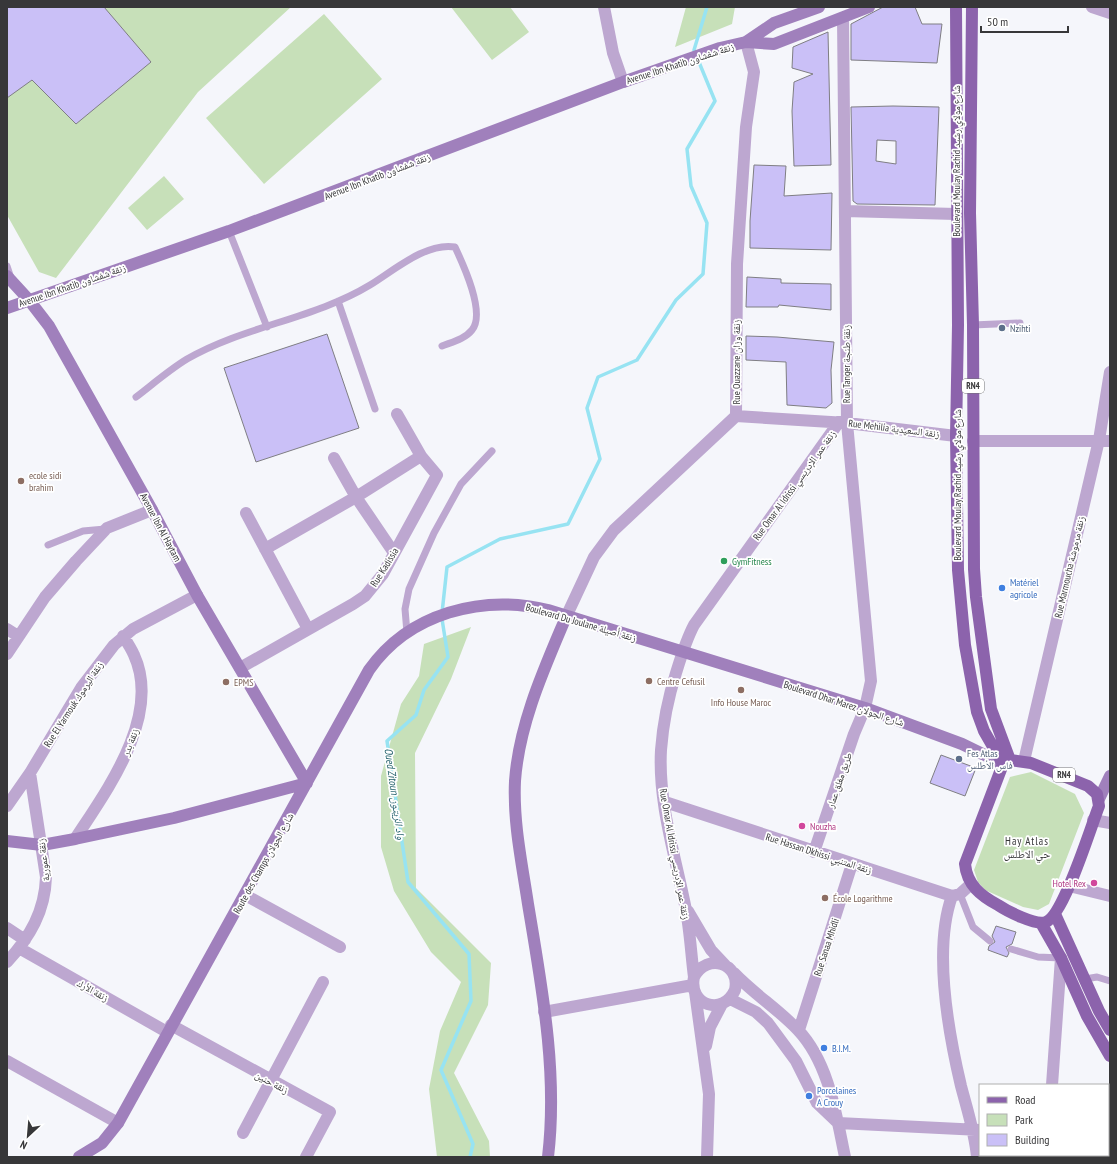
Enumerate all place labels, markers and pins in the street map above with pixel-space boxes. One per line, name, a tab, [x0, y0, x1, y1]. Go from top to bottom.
place label: Nzihti	[1010, 322, 1030, 335]
marker: Nzihti	[997, 323, 1007, 333]
place label: ecole sidi brahim	[29, 469, 61, 494]
marker: ecole sidi brahim	[16, 476, 26, 486]
place label: GymFitness	[732, 555, 772, 568]
marker: GymFitness	[719, 556, 729, 566]
place label: Matériel agricole	[1010, 576, 1039, 601]
marker: Matériel agricole	[997, 583, 1007, 593]
place label: Centre Cefusil	[657, 675, 705, 688]
place label: EPMS	[234, 676, 253, 689]
marker: Centre Cefusil	[644, 676, 654, 686]
marker: EPMS	[221, 677, 231, 687]
marker: Info House Maroc	[736, 685, 746, 695]
place label: Info House Maroc	[711, 696, 772, 709]
place label: Fes Atlas فاس الأطلس	[967, 747, 1013, 772]
marker: Fes Atlas فاس الأطلس	[954, 754, 964, 764]
place label: Nouzha	[810, 820, 836, 833]
marker: Nouzha	[797, 821, 807, 831]
place label: Hotel Rex	[1053, 877, 1086, 890]
marker: Hotel Rex	[1089, 878, 1099, 888]
place label: École Logarithme	[833, 892, 893, 905]
marker: École Logarithme	[820, 893, 830, 903]
place label: B.I.M.	[832, 1042, 851, 1055]
marker: B.I.M.	[819, 1043, 829, 1053]
place label: Porcelaines A Crouy	[817, 1084, 857, 1109]
marker: Porcelaines A Crouy	[804, 1091, 814, 1101]

